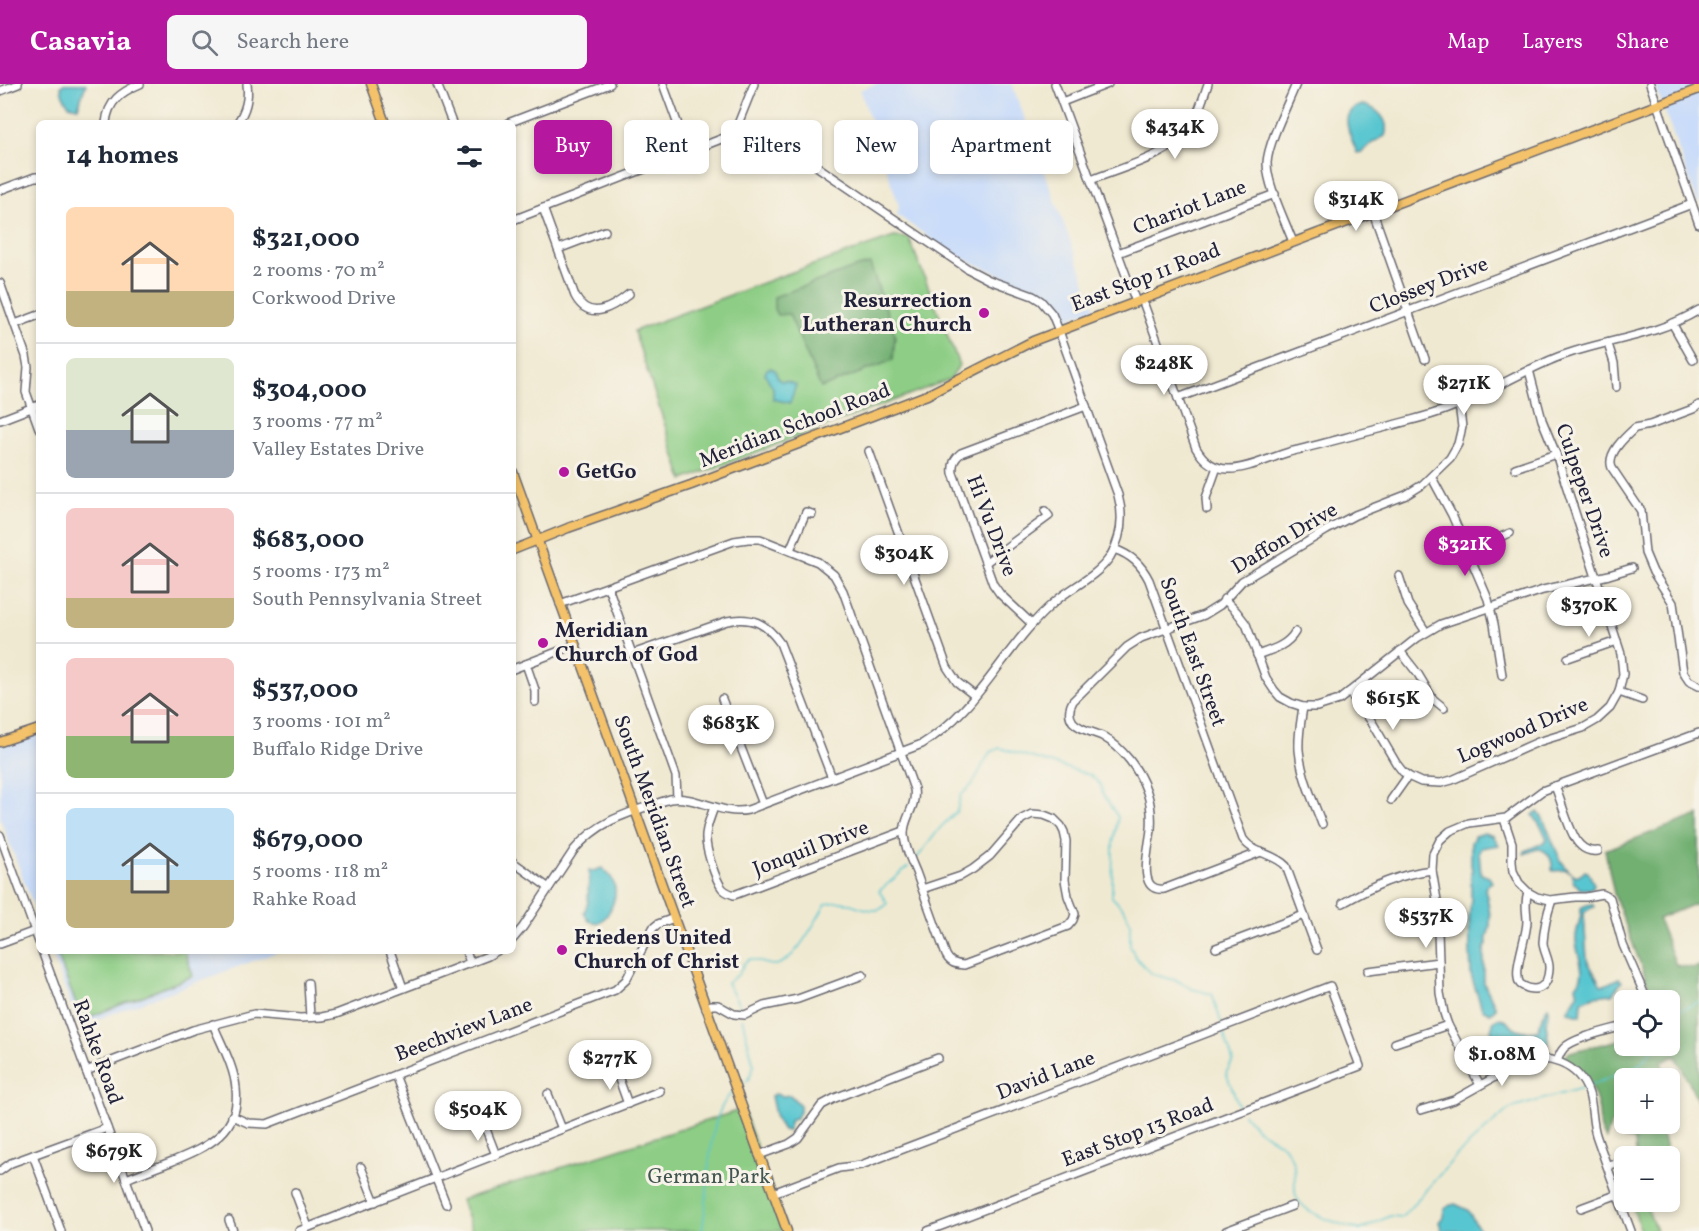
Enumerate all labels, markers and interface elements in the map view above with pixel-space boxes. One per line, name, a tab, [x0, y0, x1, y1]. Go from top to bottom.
search box	[167, 15, 587, 69]
text: Casavia	[30, 23, 131, 62]
icon: search	[188, 26, 221, 59]
text: Search here	[236, 27, 349, 58]
text: Map	[1447, 28, 1489, 57]
text: Layers	[1522, 28, 1583, 57]
text: Share	[1616, 28, 1669, 57]
pin: $434K	[1133, 109, 1217, 160]
text: $434K	[1145, 114, 1205, 142]
chip: Buy	[534, 120, 612, 174]
chip: Rent	[624, 120, 709, 174]
chip: Filters	[721, 120, 822, 174]
chip: New	[834, 120, 918, 174]
chip: Apartment	[930, 120, 1073, 174]
text: 14 homes	[66, 138, 179, 174]
icon: filters	[453, 140, 486, 173]
street label: Chariot Lane	[1129, 173, 1251, 243]
pin: $314K	[1314, 181, 1398, 232]
text: $314K	[1328, 186, 1384, 214]
text: $321,000	[252, 221, 360, 257]
icon: home	[114, 231, 186, 303]
street label: East Stop 11 Road	[1067, 236, 1225, 320]
street label: Clossey Drive	[1365, 250, 1493, 322]
text: 2 rooms · 70 m²	[252, 257, 385, 285]
text: Corkwood Drive	[252, 285, 396, 313]
place label: Resurrection Lutheran Church	[802, 287, 972, 340]
marker: Resurrection Lutheran Church	[977, 306, 991, 320]
pin: $248K	[1122, 345, 1206, 396]
text: $248K	[1135, 350, 1193, 378]
pin: $271K	[1422, 365, 1506, 416]
text: $271K	[1437, 370, 1491, 398]
text: $304,000	[252, 372, 367, 408]
street label: Meridian School Road	[695, 376, 895, 476]
icon: home	[114, 382, 186, 454]
text: 3 rooms · 77 m²	[252, 408, 383, 436]
street label: Culpeper Drive	[1547, 420, 1621, 562]
text: Valley Estates Drive	[252, 436, 424, 464]
place label: GetGo	[576, 458, 637, 487]
marker: GetGo	[557, 465, 571, 479]
street label: Hi Vu Drive	[958, 471, 1024, 581]
street label: Daffon Drive	[1227, 496, 1343, 582]
text: $683,000	[252, 522, 364, 558]
pin: $321K	[1423, 526, 1507, 577]
text: $321K	[1438, 531, 1492, 559]
icon: home	[114, 532, 186, 604]
pin: $304K	[862, 535, 946, 586]
text: $304K	[874, 540, 934, 568]
text: 5 rooms · 173 m²	[252, 558, 390, 586]
street label: South East Street	[1151, 573, 1233, 731]
text: South Pennsylvania Street	[252, 586, 482, 614]
pin: $370K	[1547, 587, 1631, 638]
text: $370K	[1560, 592, 1618, 620]
place label: Meridian Church of God	[555, 617, 698, 670]
marker: Meridian Church of God	[536, 636, 550, 650]
text: $537,000	[252, 672, 358, 708]
pin: $615K	[1351, 680, 1435, 731]
icon: home	[114, 682, 186, 754]
text: $615K	[1366, 685, 1420, 713]
street label: Logwood Drive	[1453, 690, 1593, 772]
pin: $683K	[689, 705, 773, 756]
text: 3 rooms · 101 m²	[252, 708, 391, 736]
text: $683K	[702, 710, 760, 738]
street label: South Meridian Street	[606, 712, 702, 912]
text: Buffalo Ridge Drive	[252, 736, 423, 764]
street label: Jonquil Drive	[749, 814, 873, 884]
text: $679,000	[252, 822, 363, 858]
icon: home	[114, 832, 186, 904]
text: 5 rooms · 118 m²	[252, 858, 388, 886]
text: Rahke Road	[252, 886, 357, 914]
pin: $537K	[1384, 898, 1468, 949]
text: $537K	[1398, 903, 1454, 931]
place label: Friedens United Church of Christ	[574, 924, 739, 977]
marker: Friedens United Church of Christ	[555, 943, 569, 957]
street label: Beechview Lane	[391, 990, 537, 1070]
map controls	[1614, 990, 1680, 1212]
button: locate	[1614, 990, 1680, 1056]
street label: Rahke Road	[65, 995, 129, 1109]
pin: $1.08M	[1453, 1036, 1551, 1087]
pin: $277K	[568, 1040, 652, 1091]
text: $1.08M	[1468, 1041, 1536, 1069]
street label: David Lane	[993, 1044, 1099, 1108]
text: $277K	[583, 1045, 637, 1073]
button: +	[1614, 1068, 1680, 1134]
pin: $504K	[436, 1091, 520, 1142]
street label: East Stop 13 Road	[1058, 1091, 1218, 1175]
text: $504K	[448, 1096, 508, 1124]
pin: $679K	[72, 1133, 156, 1184]
text: $679K	[86, 1138, 142, 1166]
button: −	[1614, 1146, 1680, 1212]
park label: German Park	[648, 1163, 771, 1192]

